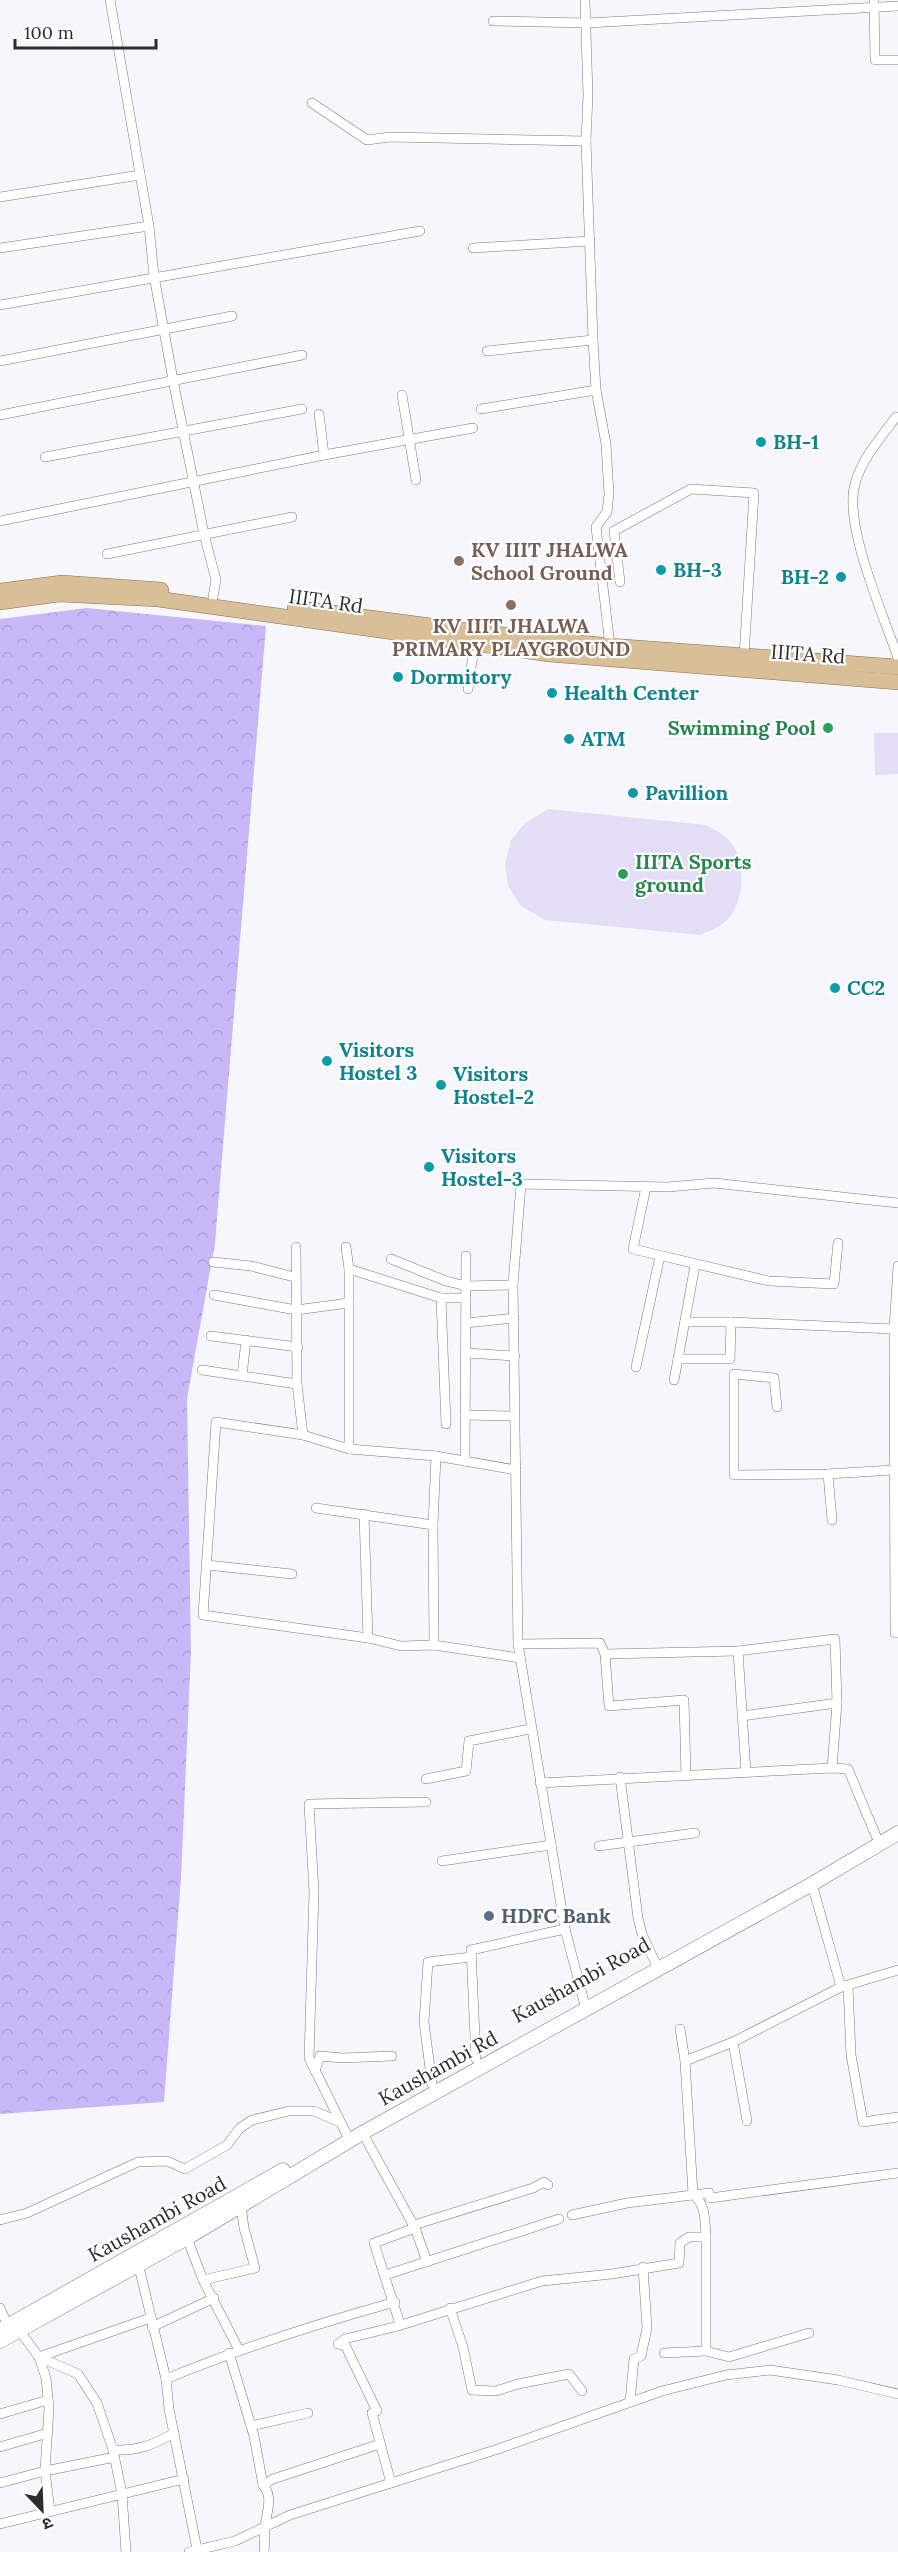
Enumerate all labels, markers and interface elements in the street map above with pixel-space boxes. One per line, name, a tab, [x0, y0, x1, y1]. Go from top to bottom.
scale bar	[15, 12, 156, 50]
text: 100 m	[24, 21, 74, 44]
place label: BH-1	[773, 429, 819, 454]
marker: BH-1	[754, 435, 768, 449]
place label: KV IIIT JHALWA School Ground	[471, 537, 628, 585]
marker: KV IIIT JHALWA School Ground	[452, 554, 466, 568]
place label: BH-3	[673, 557, 722, 582]
marker: BH-3	[654, 563, 668, 577]
place label: BH-2	[781, 564, 829, 589]
marker: BH-2	[834, 570, 848, 584]
street label: IIITA Rd	[287, 583, 365, 618]
marker: KV IIIT JHALWA PRIMARY PLAYGROUND	[504, 598, 518, 612]
place label: KV IIIT JHALWA PRIMARY PLAYGROUND	[392, 613, 630, 661]
street label: IIITA Rd	[770, 638, 846, 669]
place label: Dormitory	[410, 664, 511, 689]
marker: Dormitory	[391, 670, 405, 684]
place label: Health Center	[564, 680, 699, 705]
marker: Health Center	[545, 686, 559, 700]
place label: Swimming Pool	[668, 715, 816, 740]
marker: Swimming Pool	[821, 721, 835, 735]
place label: ATM	[581, 726, 626, 751]
marker: ATM	[562, 732, 576, 746]
place label: Pavillion	[645, 780, 728, 805]
marker: Pavillion	[626, 786, 640, 800]
place label: IIITA Sports ground	[635, 849, 752, 897]
marker: IIITA Sports ground	[616, 867, 630, 881]
place label: CC2	[847, 975, 885, 1000]
marker: CC2	[828, 981, 842, 995]
place label: Visitors Hostel 3	[339, 1037, 417, 1085]
marker: Visitors Hostel 3	[320, 1054, 334, 1068]
place label: Visitors Hostel-2	[453, 1061, 534, 1109]
marker: Visitors Hostel-2	[434, 1078, 448, 1092]
place label: Visitors Hostel-3	[441, 1143, 523, 1191]
marker: Visitors Hostel-3	[422, 1160, 436, 1174]
place label: HDFC Bank	[501, 1903, 611, 1928]
marker: HDFC Bank	[482, 1909, 496, 1923]
street label: Kaushambi Road	[507, 1931, 654, 2028]
street label: Kaushambi Rd	[374, 2025, 502, 2111]
street label: Kaushambi Road	[83, 2170, 230, 2267]
north arrow	[12, 2480, 72, 2540]
text: उ	[39, 2513, 56, 2535]

